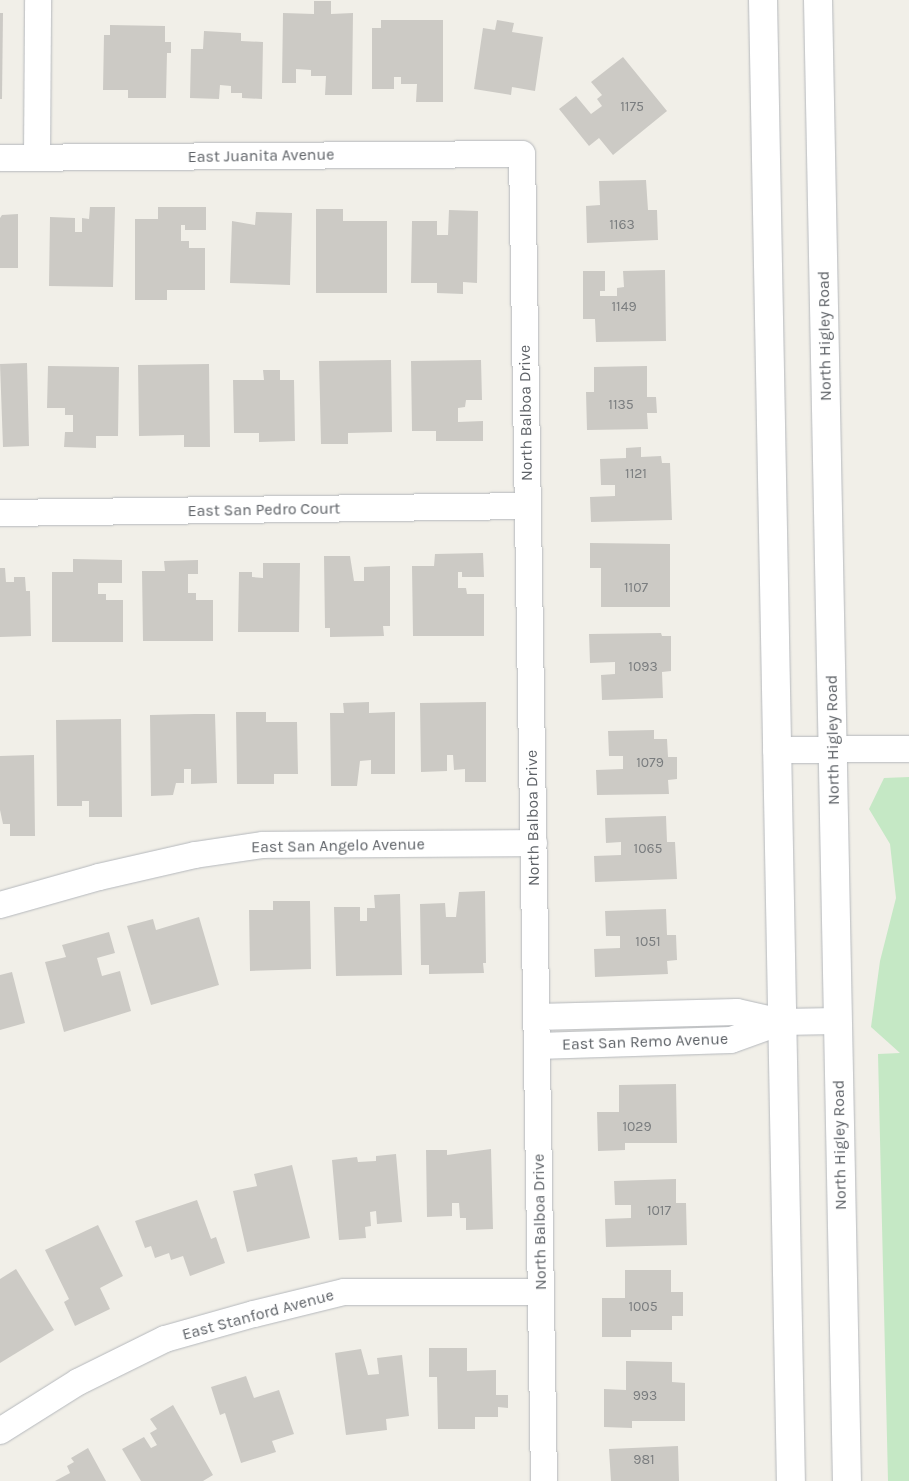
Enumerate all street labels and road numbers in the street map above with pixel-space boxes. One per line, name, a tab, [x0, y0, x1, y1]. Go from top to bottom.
street label: East Juanita Avenue	[188, 145, 334, 167]
street label: North Higley Road	[814, 271, 836, 401]
street label: North Balboa Drive	[515, 345, 537, 481]
street label: East San Pedro Court	[187, 499, 341, 521]
street label: North Higley Road	[822, 675, 844, 805]
street label: North Balboa Drive	[522, 750, 544, 886]
street label: East San Angelo Avenue	[251, 835, 425, 857]
street label: East San Remo Avenue	[562, 1030, 728, 1054]
street label: North Higley Road	[829, 1080, 851, 1210]
street label: North Balboa Drive	[529, 1154, 551, 1290]
street label: East Stanford Avenue	[180, 1286, 336, 1344]

